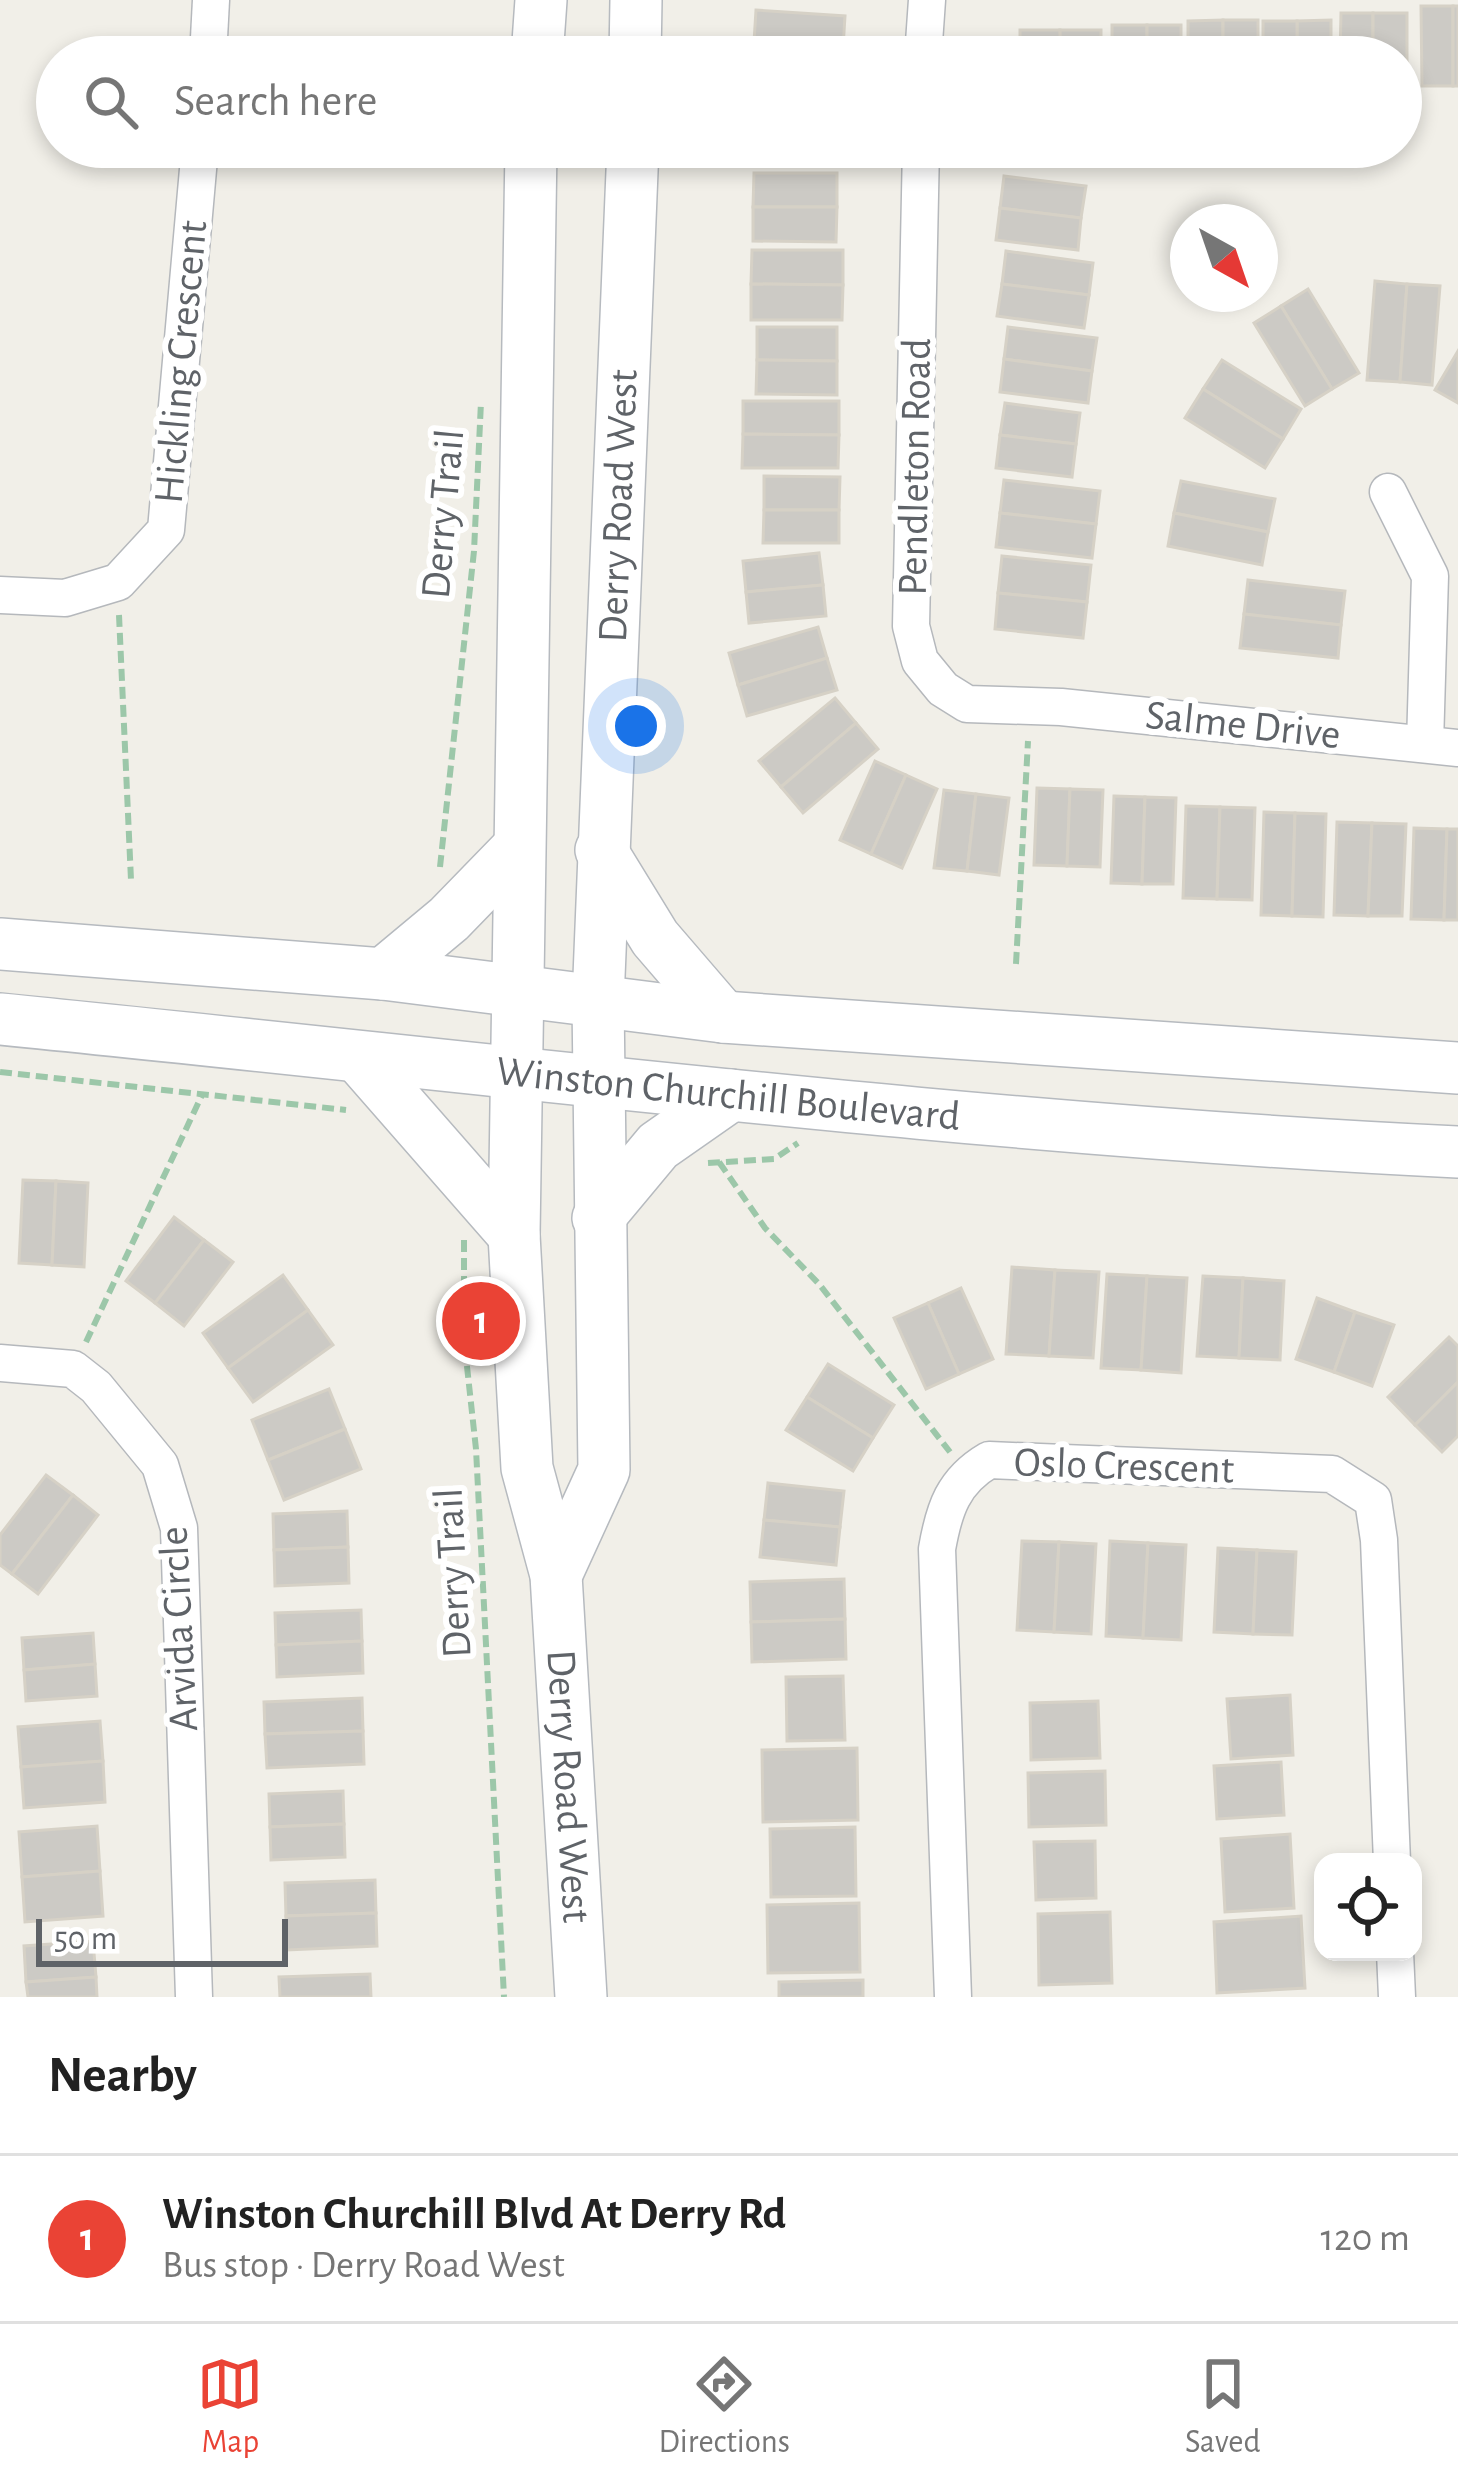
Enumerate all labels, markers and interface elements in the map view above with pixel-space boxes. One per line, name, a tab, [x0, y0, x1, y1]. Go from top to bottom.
search box	[36, 36, 1422, 168]
icon: search	[78, 69, 144, 135]
text: Search here	[174, 79, 377, 124]
north arrow	[1170, 204, 1278, 312]
street label: Hickling Crescent	[148, 219, 214, 505]
street label: Pendleton Road	[892, 338, 938, 596]
street label: Derry Road West	[592, 368, 645, 643]
street label: Derry Trail	[415, 428, 471, 600]
street label: Salme Drive	[1143, 694, 1343, 756]
your location	[606, 696, 666, 756]
street label: Winston Churchill Boulevard	[494, 1050, 962, 1138]
pin: 1	[442, 1276, 520, 1366]
street label: Oslo Crescent	[1013, 1441, 1235, 1491]
street label: Derry Trail	[428, 1487, 478, 1659]
street label: Arvida Circle	[153, 1525, 205, 1733]
street label: Derry Road West	[539, 1648, 598, 1924]
map controls	[1314, 1853, 1422, 1961]
button: locate	[1314, 1853, 1422, 1961]
scale bar	[36, 1913, 288, 1966]
text: 50 m	[54, 1923, 117, 1956]
text: Nearby	[48, 2050, 197, 2101]
text: Winston Churchill Blvd At Derry Rd	[162, 2192, 786, 2237]
text: 1	[80, 2219, 94, 2258]
text: 120 m	[1321, 2219, 1410, 2258]
text: Bus stop · Derry Road West	[162, 2246, 565, 2285]
tab: Map	[197, 2351, 263, 2463]
tab: Directions	[658, 2351, 790, 2463]
tab: Saved	[1185, 2351, 1260, 2463]

